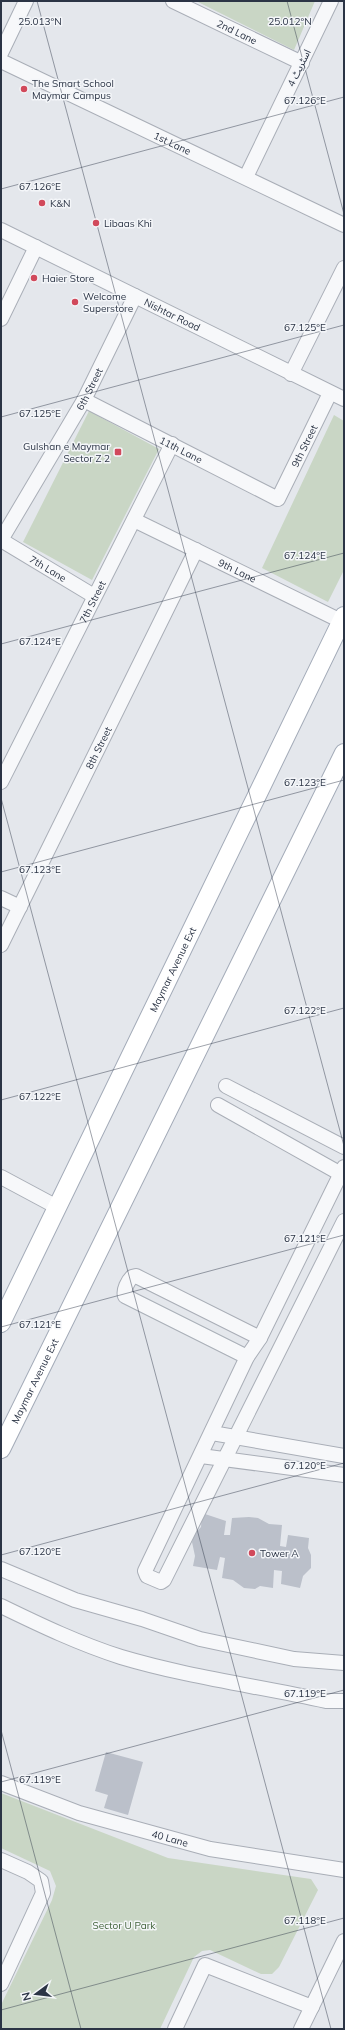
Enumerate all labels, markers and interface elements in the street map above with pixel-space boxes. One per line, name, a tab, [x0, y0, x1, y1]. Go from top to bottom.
text: 25.013°N	[18, 15, 62, 28]
text: 25.012°N	[268, 15, 312, 28]
street label: 2nd Lane	[215, 17, 259, 47]
street label: اسٹریٹ 4	[284, 47, 314, 89]
place label: The Smart School Maymar Campus	[32, 77, 114, 102]
marker: The Smart School Maymar Campus	[19, 84, 29, 94]
text: 67.126°E	[284, 94, 326, 107]
street label: 1st Lane	[152, 129, 193, 157]
text: 67.126°E	[19, 180, 61, 193]
place label: K&N	[50, 197, 71, 210]
marker: K&N	[37, 198, 47, 208]
place label: Libaas Khi	[104, 217, 152, 230]
marker: Libaas Khi	[91, 218, 101, 228]
place label: Haier Store	[42, 272, 94, 285]
marker: Haier Store	[29, 273, 39, 283]
place label: Welcome Superstore	[83, 290, 133, 315]
street label: Nishtar Road	[142, 295, 203, 334]
marker: Welcome Superstore	[70, 297, 80, 307]
text: 67.125°E	[284, 321, 326, 334]
street label: 6th Street	[73, 365, 106, 412]
text: 67.125°E	[19, 407, 61, 420]
street label: 9th Street	[288, 422, 320, 469]
street label: 11th Lane	[157, 433, 205, 466]
place label: Gulshan e Maymar Sector Z 2	[23, 440, 110, 465]
marker: Gulshan e Maymar Sector Z 2	[113, 447, 123, 457]
text: 67.124°E	[284, 549, 326, 562]
street label: 7th Lane	[27, 552, 69, 584]
street label: 9th Lane	[216, 556, 259, 585]
street label: 7th Street	[76, 578, 109, 625]
text: 67.124°E	[19, 635, 61, 648]
street label: 8th Street	[82, 724, 115, 771]
text: 67.123°E	[284, 776, 326, 789]
text: 67.123°E	[19, 863, 61, 876]
street label: Maymar Avenue Ext	[146, 924, 199, 1014]
text: 67.122°E	[284, 1004, 326, 1017]
text: 67.122°E	[19, 1090, 61, 1103]
text: 67.121°E	[284, 1232, 326, 1245]
text: 67.121°E	[19, 1318, 61, 1331]
street label: Maymar Avenue Ext	[8, 1336, 61, 1425]
text: 67.120°E	[284, 1459, 326, 1472]
text: 67.120°E	[19, 1545, 61, 1558]
place label: Tower A	[260, 1547, 299, 1560]
marker: Tower A	[247, 1548, 257, 1558]
text: 67.119°E	[284, 1687, 326, 1700]
text: 67.119°E	[19, 1773, 61, 1786]
street label: 40 Lane	[150, 1827, 190, 1849]
text: 67.118°E	[284, 1914, 326, 1927]
park label: Sector U Park	[93, 1919, 156, 1932]
north arrow	[16, 1974, 56, 2014]
text: N	[19, 1991, 34, 2002]

